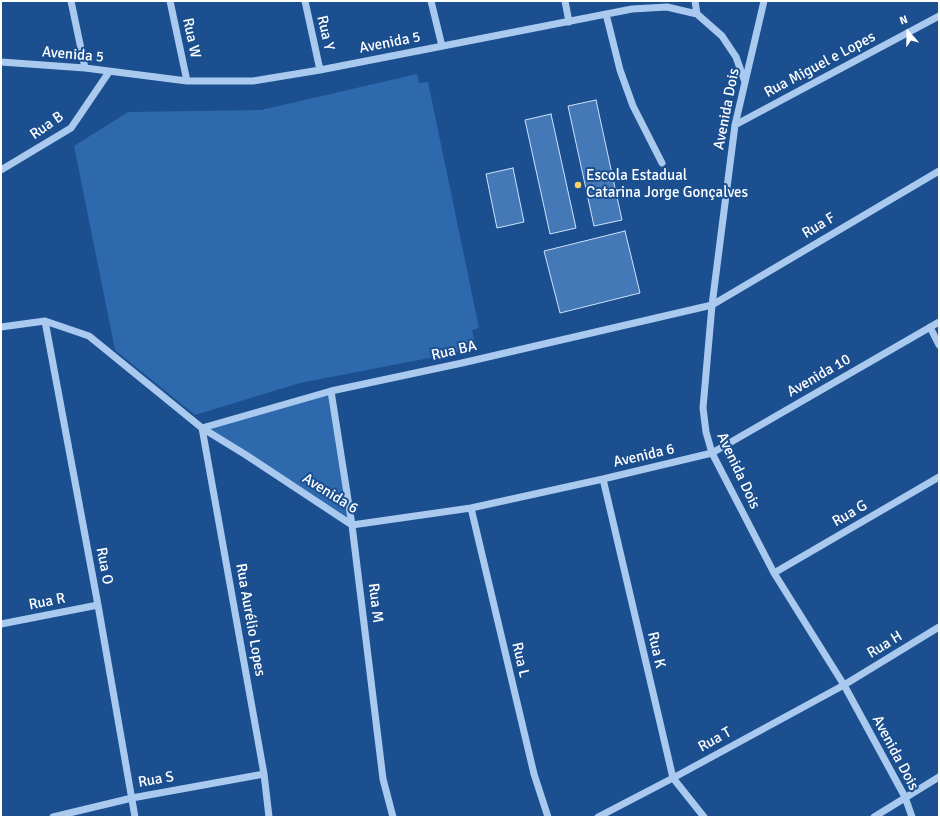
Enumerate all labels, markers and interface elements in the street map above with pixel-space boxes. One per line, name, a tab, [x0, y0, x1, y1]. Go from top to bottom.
north arrow	[888, 12, 928, 52]
text: N	[898, 13, 910, 28]
street label: Rua Y	[312, 14, 338, 52]
street label: Rua W	[178, 16, 204, 60]
street label: Avenida 5	[358, 28, 422, 58]
street label: Rua Miguel e Lopes	[761, 28, 879, 102]
street label: Avenida 5	[41, 43, 105, 67]
street label: Avenida Dois	[710, 67, 744, 151]
street label: Rua B	[27, 108, 67, 144]
place label: Escola Estadual Catarina Jorge Gonçalves	[586, 167, 748, 202]
marker: Escola Estadual Catarina Jorge Gonçalves	[573, 180, 583, 190]
street label: Rua F	[799, 209, 839, 243]
street label: Rua BA	[430, 337, 478, 365]
street label: Avenida 10	[784, 351, 854, 401]
street label: Avenida Dois	[712, 430, 764, 512]
street label: Avenida 6	[612, 440, 676, 472]
street label: Avenida 6	[299, 470, 361, 518]
street label: Rua G	[829, 497, 871, 531]
street label: Rua O	[92, 546, 116, 586]
street label: Rua Aurélio Lopes	[231, 562, 269, 678]
street label: Rua M	[364, 582, 386, 624]
street label: Rua R	[27, 590, 67, 614]
street label: Rua H	[864, 628, 906, 662]
street label: Rua K	[643, 630, 669, 670]
street label: Rua L	[507, 641, 533, 679]
street label: Avenida Dois	[868, 712, 922, 794]
street label: Rua T	[695, 724, 735, 756]
street label: Rua S	[137, 768, 175, 792]

